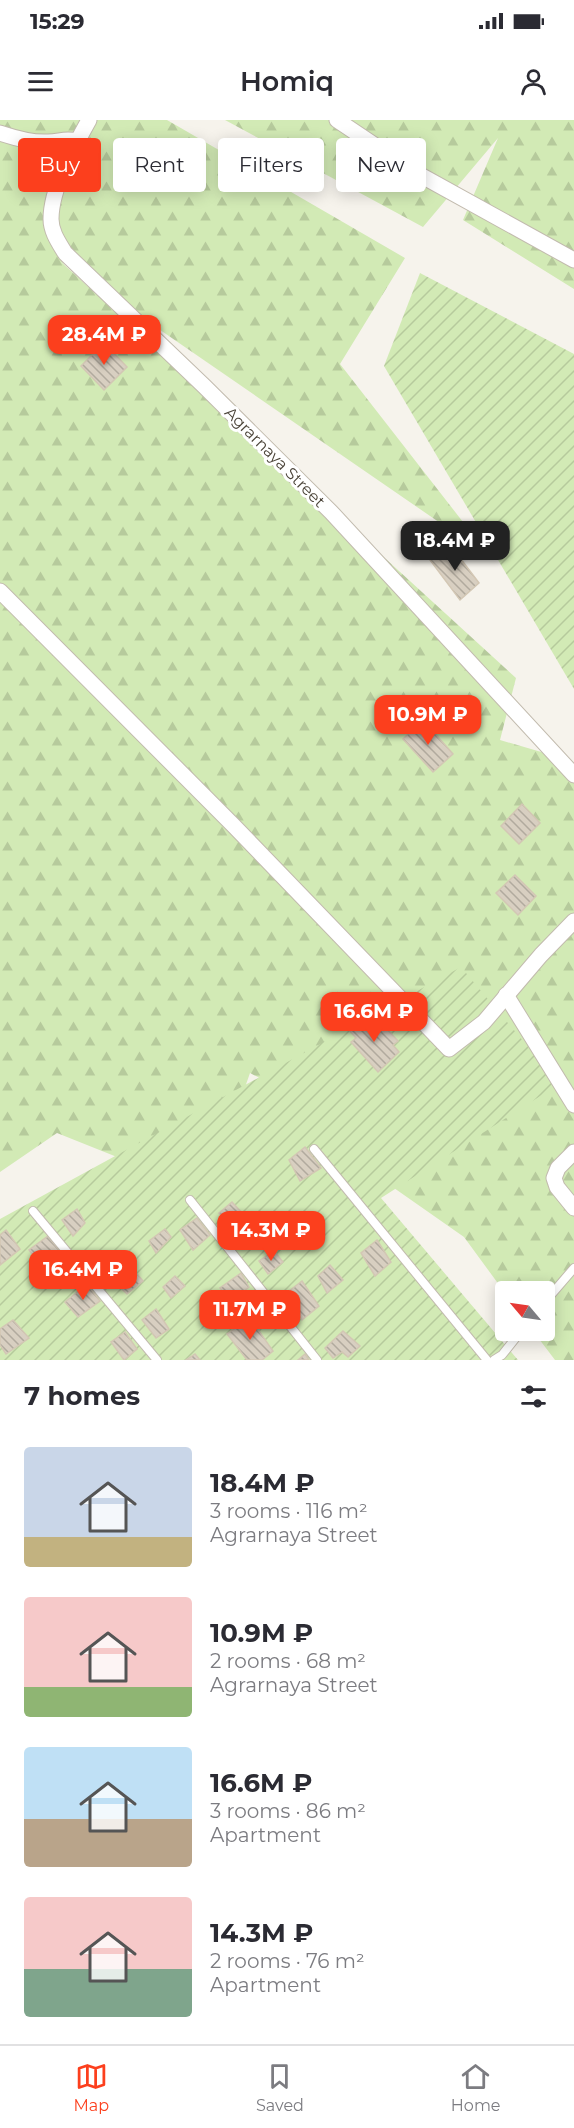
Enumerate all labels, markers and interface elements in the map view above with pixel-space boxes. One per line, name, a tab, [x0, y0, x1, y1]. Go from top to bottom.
text: 15:29	[30, 8, 84, 35]
icon: menu	[24, 65, 57, 98]
text: Homiq	[240, 65, 334, 98]
icon: person	[517, 65, 550, 98]
chip: Buy	[18, 138, 101, 192]
chip: Rent	[113, 138, 206, 192]
chip: Filters	[218, 138, 324, 192]
chip: New	[336, 138, 426, 192]
pin: 28.4M ₽	[49, 315, 159, 366]
text: 28.4M ₽	[62, 322, 146, 346]
street label: Agrarnaya Street	[221, 403, 330, 512]
pin: 18.4M ₽	[400, 521, 510, 572]
text: 18.4M ₽	[415, 528, 495, 552]
pin: 10.9M ₽	[373, 695, 483, 746]
text: 10.9M ₽	[388, 702, 468, 726]
pin: 16.6M ₽	[319, 992, 429, 1043]
text: 16.6M ₽	[335, 999, 413, 1023]
pin: 14.3M ₽	[216, 1211, 326, 1262]
text: 14.3M ₽	[231, 1218, 311, 1242]
pin: 16.4M ₽	[28, 1250, 138, 1301]
text: 16.4M ₽	[43, 1257, 123, 1281]
north arrow	[495, 1281, 555, 1341]
map controls	[495, 1281, 555, 1341]
pin: 11.7M ₽	[195, 1290, 305, 1341]
text: 11.7M ₽	[213, 1297, 287, 1321]
text: 7 homes	[24, 1380, 140, 1412]
icon: filters	[517, 1380, 550, 1413]
text: 18.4M ₽	[210, 1467, 315, 1499]
icon: home	[72, 1471, 144, 1543]
text: 3 rooms · 116 m²	[210, 1499, 368, 1523]
text: Agrarnaya Street	[210, 1523, 378, 1547]
text: 10.9M ₽	[210, 1617, 313, 1649]
icon: home	[72, 1621, 144, 1693]
text: 2 rooms · 68 m²	[210, 1649, 366, 1673]
text: Agrarnaya Street	[210, 1673, 378, 1697]
text: 16.6M ₽	[210, 1767, 312, 1799]
icon: home	[72, 1771, 144, 1843]
text: 3 rooms · 86 m²	[210, 1799, 366, 1823]
text: Apartment	[210, 1823, 321, 1847]
text: 14.3M ₽	[210, 1917, 313, 1949]
icon: home	[72, 1921, 144, 1993]
text: 2 rooms · 76 m²	[210, 1949, 365, 1973]
text: Apartment	[210, 1973, 321, 1997]
tab: Map	[73, 2060, 109, 2115]
tab: Saved	[256, 2060, 304, 2115]
tab: Home	[451, 2060, 501, 2115]

